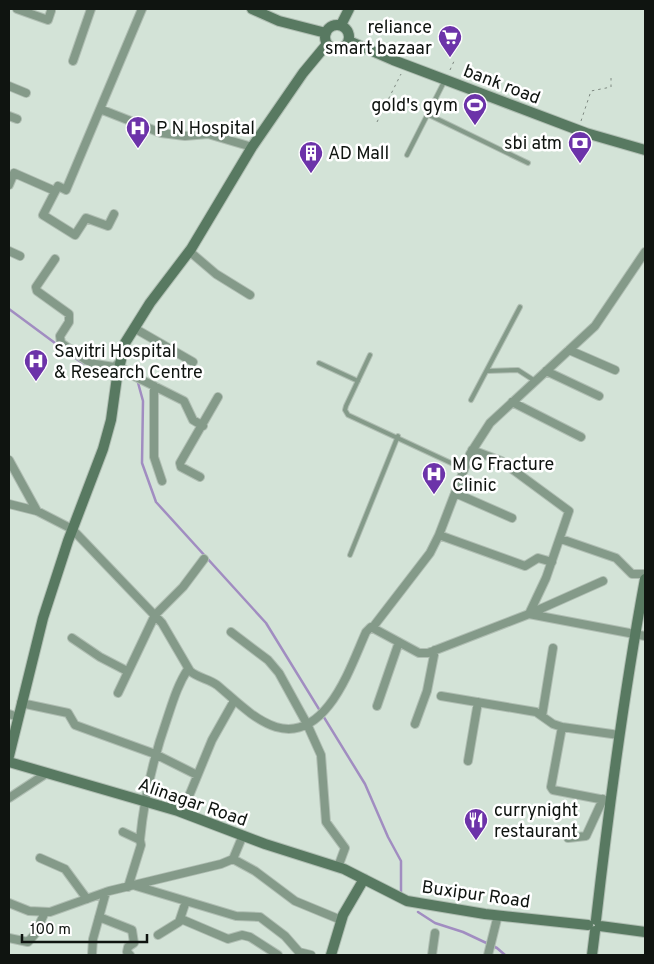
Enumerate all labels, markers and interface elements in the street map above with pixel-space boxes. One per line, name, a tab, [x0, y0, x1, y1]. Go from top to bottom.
place label: reliance smart bazaar	[325, 17, 432, 61]
supermarket icon: reliance smart bazaar	[437, 24, 463, 58]
street label: bank road	[460, 60, 543, 111]
sports icon: gold's gym	[462, 92, 488, 126]
place label: gold's gym	[371, 95, 458, 118]
hospital icon: P N Hospital	[125, 115, 151, 149]
place label: P N Hospital	[156, 118, 255, 141]
bank icon: sbi atm	[567, 130, 593, 164]
place label: sbi atm	[504, 133, 562, 156]
building icon: AD Mall	[298, 140, 324, 174]
place label: AD Mall	[328, 143, 389, 166]
place label: Savitri Hospital & Research Centre	[54, 341, 203, 385]
hospital icon: Savitri Hospital & Research Centre	[23, 348, 49, 382]
place label: M G Fracture Clinic	[452, 454, 554, 498]
hospital icon: M G Fracture Clinic	[421, 461, 447, 495]
street label: Alinagar Road	[135, 774, 250, 833]
place label: currynight restaurant	[494, 800, 578, 844]
restaurant icon: currynight restaurant	[463, 807, 489, 841]
street label: Buxipur Road	[420, 876, 532, 914]
scale bar	[22, 912, 148, 944]
text: 100 m	[30, 921, 71, 940]

